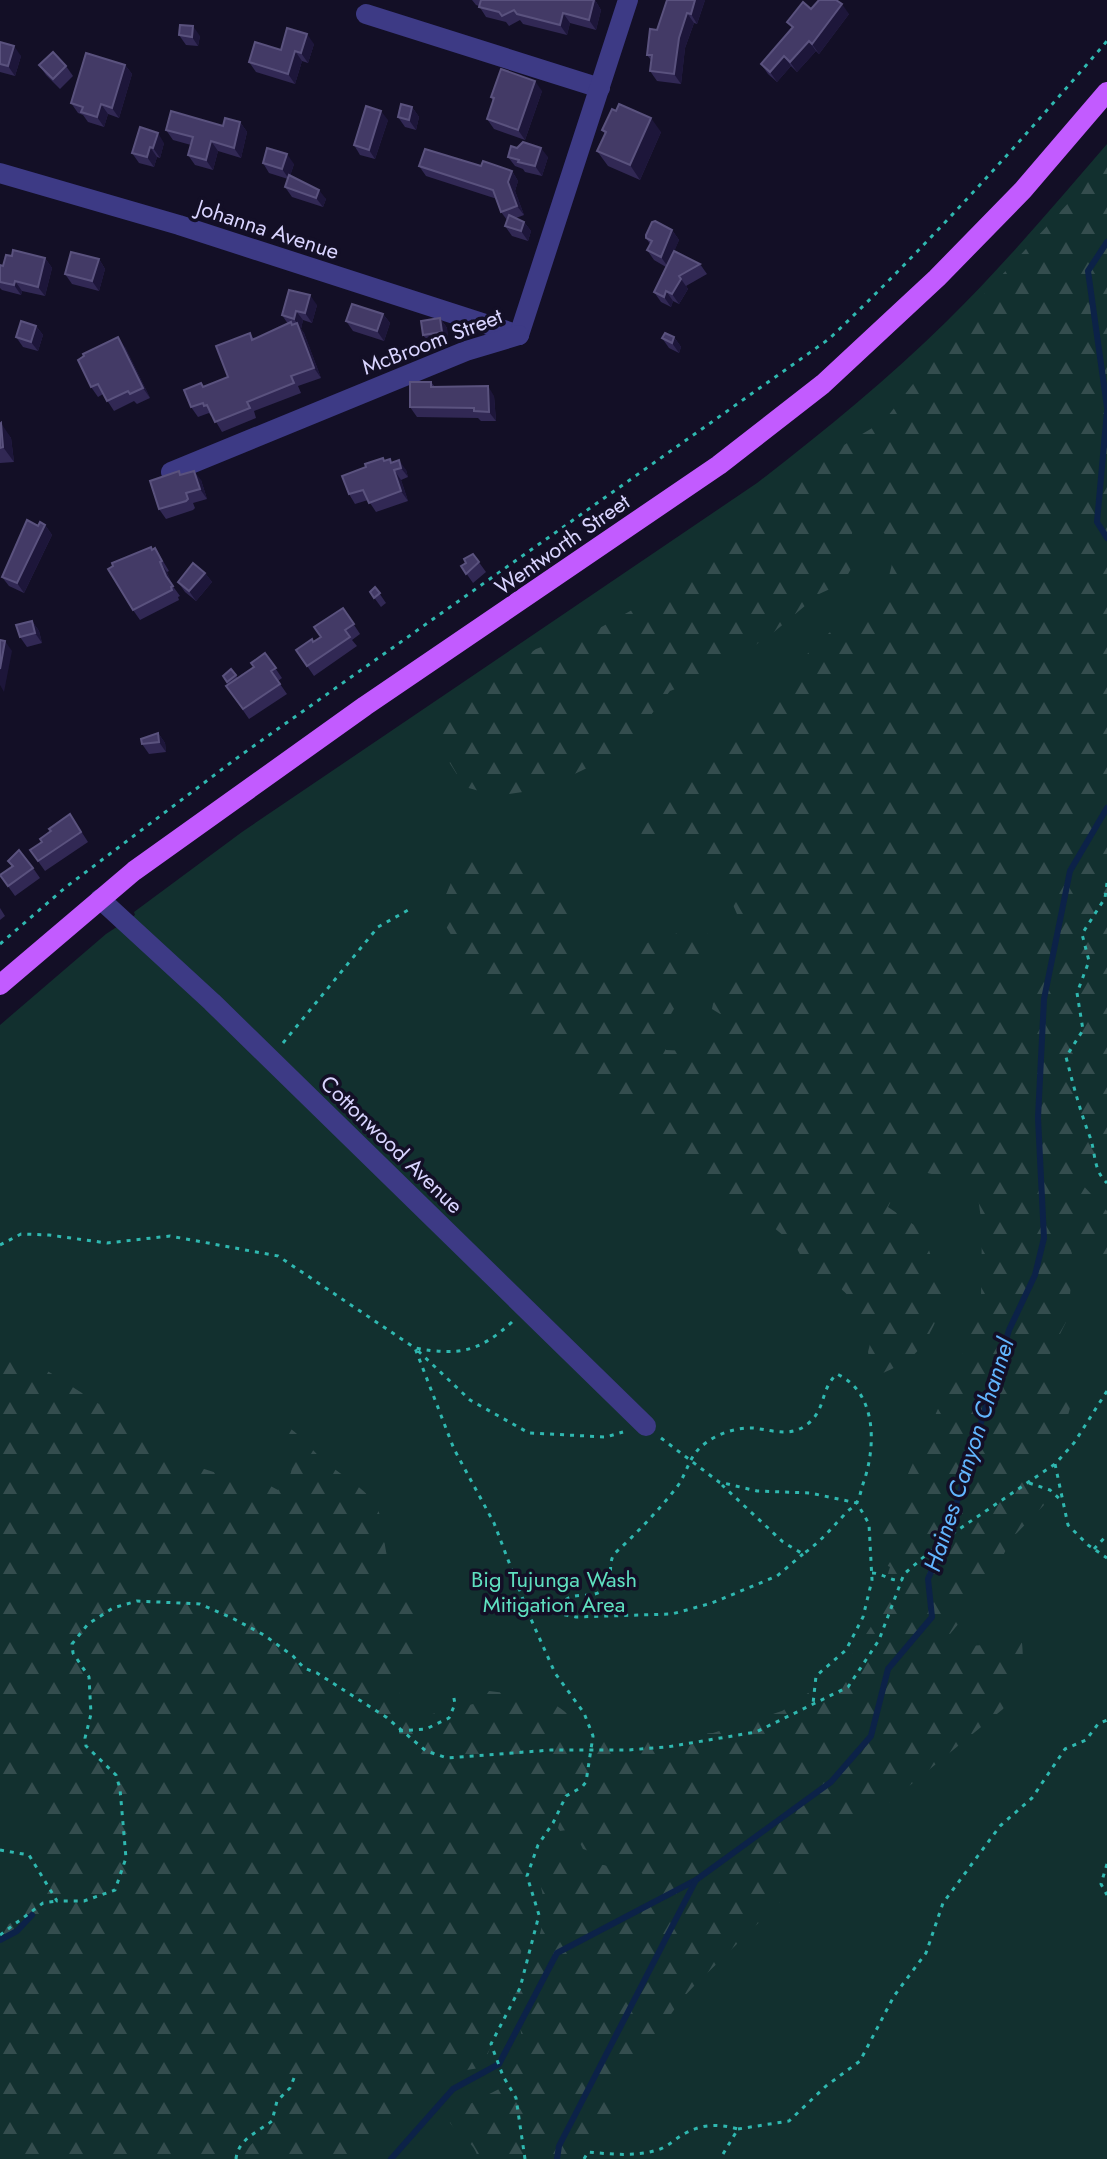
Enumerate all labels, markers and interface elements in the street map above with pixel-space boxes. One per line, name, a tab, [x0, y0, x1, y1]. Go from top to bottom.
street label: Johanna Avenue	[190, 190, 343, 267]
street label: McBroom Street	[357, 299, 508, 382]
street label: Wentworth Street	[488, 485, 637, 603]
street label: Cottonwood Avenue	[313, 1067, 471, 1221]
water label: Haines Canyon Channel	[914, 1332, 1023, 1576]
park label: Big Tujunga Wash Mitigation Area	[471, 1563, 637, 1620]

